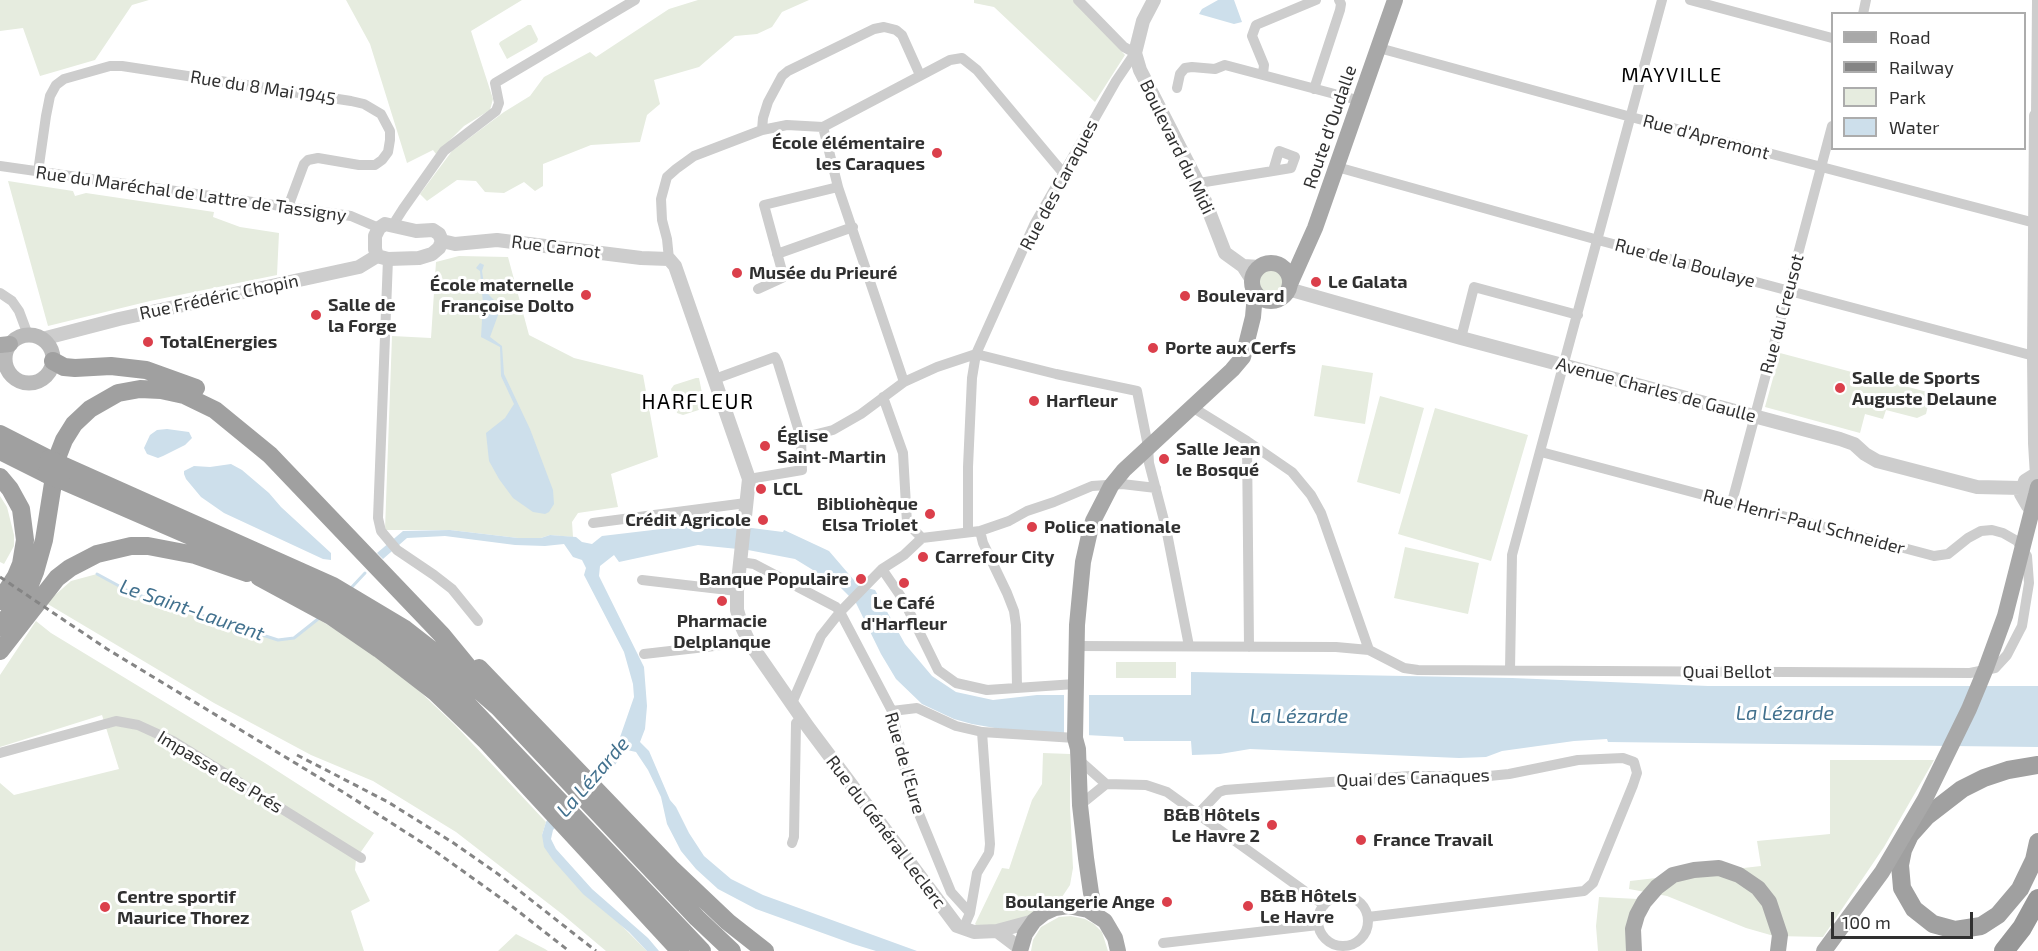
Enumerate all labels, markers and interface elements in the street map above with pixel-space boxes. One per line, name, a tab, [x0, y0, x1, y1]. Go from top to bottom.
legend	[1831, 12, 2026, 150]
text: Road	[1889, 26, 1930, 48]
text: Railway	[1889, 56, 1954, 78]
street label: Route d'Oudalle	[1299, 63, 1361, 191]
district label: MAYVILLE	[1621, 63, 1723, 87]
street label: Rue du 8 Mai 1945	[189, 66, 337, 110]
street label: Boulevard du Midi	[1135, 76, 1219, 218]
text: Park	[1889, 86, 1926, 108]
street label: Rue d'Apremont	[1640, 110, 1772, 164]
street label: Rue des Caraques	[1015, 116, 1103, 254]
text: Water	[1889, 116, 1939, 138]
place label: École élémentaire les Caraques	[772, 132, 925, 174]
marker: École élémentaire les Caraques	[930, 146, 944, 160]
street label: Rue du Maréchal de Lattre de Tassigny	[34, 161, 348, 227]
street label: Rue Carnot	[510, 231, 602, 263]
street label: Rue de la Boulaye	[1613, 234, 1757, 292]
street label: Rue du Creusot	[1756, 252, 1808, 376]
place label: Musée du Prieuré	[749, 262, 897, 284]
marker: Musée du Prieuré	[730, 266, 744, 280]
street label: Rue Frédéric Chopin	[138, 270, 300, 324]
place label: Le Galata	[1328, 271, 1407, 293]
place label: École maternelle Françoise Dolto	[430, 274, 574, 316]
marker: Le Galata	[1309, 275, 1323, 289]
place label: Boulevard	[1197, 285, 1284, 307]
marker: École maternelle Françoise Dolto	[579, 288, 593, 302]
marker: Boulevard	[1178, 289, 1192, 303]
place label: Salle de la Forge	[328, 294, 397, 336]
marker: Salle de la Forge	[309, 308, 323, 322]
place label: TotalEnergies	[160, 331, 277, 353]
marker: TotalEnergies	[141, 335, 155, 349]
place label: Porte aux Cerfs	[1165, 337, 1296, 359]
marker: Porte aux Cerfs	[1146, 341, 1160, 355]
street label: Avenue Charles de Gaulle	[1554, 353, 1758, 427]
place label: Salle de Sports Auguste Delaune	[1852, 367, 1997, 410]
marker: Salle de Sports Auguste Delaune	[1833, 381, 1847, 395]
district label: HARFLEUR	[642, 389, 754, 415]
place label: Harfleur	[1046, 390, 1118, 412]
marker: Harfleur	[1027, 394, 1041, 408]
place label: Église Saint-Martin	[777, 425, 886, 468]
place label: Salle Jean le Bosqué	[1176, 438, 1261, 480]
marker: Église Saint-Martin	[758, 439, 772, 453]
marker: Salle Jean le Bosqué	[1157, 452, 1171, 466]
place label: LCL	[773, 478, 803, 500]
marker: LCL	[754, 482, 768, 496]
street label: Rue Henri-Paul Schneider	[1701, 485, 1907, 559]
place label: Bibliohèque Elsa Triolet	[817, 493, 918, 536]
marker: Bibliohèque Elsa Triolet	[923, 507, 937, 521]
place label: Crédit Agricole	[625, 509, 751, 531]
marker: Crédit Agricole	[756, 513, 770, 527]
place label: Police nationale	[1044, 516, 1181, 538]
marker: Police nationale	[1025, 520, 1039, 534]
place label: Carrefour City	[935, 546, 1054, 568]
marker: Carrefour City	[916, 550, 930, 564]
place label: Banque Populaire	[699, 568, 849, 590]
marker: Banque Populaire	[854, 572, 868, 586]
water label: Le Saint-Laurent	[117, 574, 267, 646]
marker: Le Café d'Harfleur	[897, 576, 911, 590]
place label: Le Café d'Harfleur	[861, 592, 947, 634]
marker: Pharmacie Delplanque	[715, 594, 729, 608]
place label: Pharmacie Delplanque	[673, 610, 771, 652]
street label: Quai Bellot	[1682, 661, 1772, 683]
water label: La Lézarde	[1736, 701, 1834, 725]
water label: La Lézarde	[1250, 704, 1348, 728]
street label: Rue de l'Eure	[880, 710, 930, 816]
street label: Impasse des Prés	[153, 726, 287, 818]
water label: La Lézarde	[552, 732, 634, 822]
street label: Rue du Général Leclerc	[821, 751, 951, 913]
street label: Quai des Canaques	[1336, 765, 1490, 791]
place label: B&B Hôtels Le Havre 2	[1163, 804, 1260, 846]
marker: B&B Hôtels Le Havre 2	[1265, 818, 1279, 832]
place label: France Travail	[1373, 829, 1493, 851]
marker: France Travail	[1354, 833, 1368, 847]
place label: B&B Hôtels Le Havre	[1260, 885, 1357, 928]
place label: Centre sportif Maurice Thorez	[117, 886, 250, 928]
place label: Boulangerie Ange	[1005, 891, 1155, 913]
marker: Boulangerie Ange	[1160, 895, 1174, 909]
marker: B&B Hôtels Le Havre	[1241, 899, 1255, 913]
marker: Centre sportif Maurice Thorez	[98, 900, 112, 914]
scale bar	[1834, 900, 1976, 938]
text: 100 m	[1842, 911, 1891, 933]

